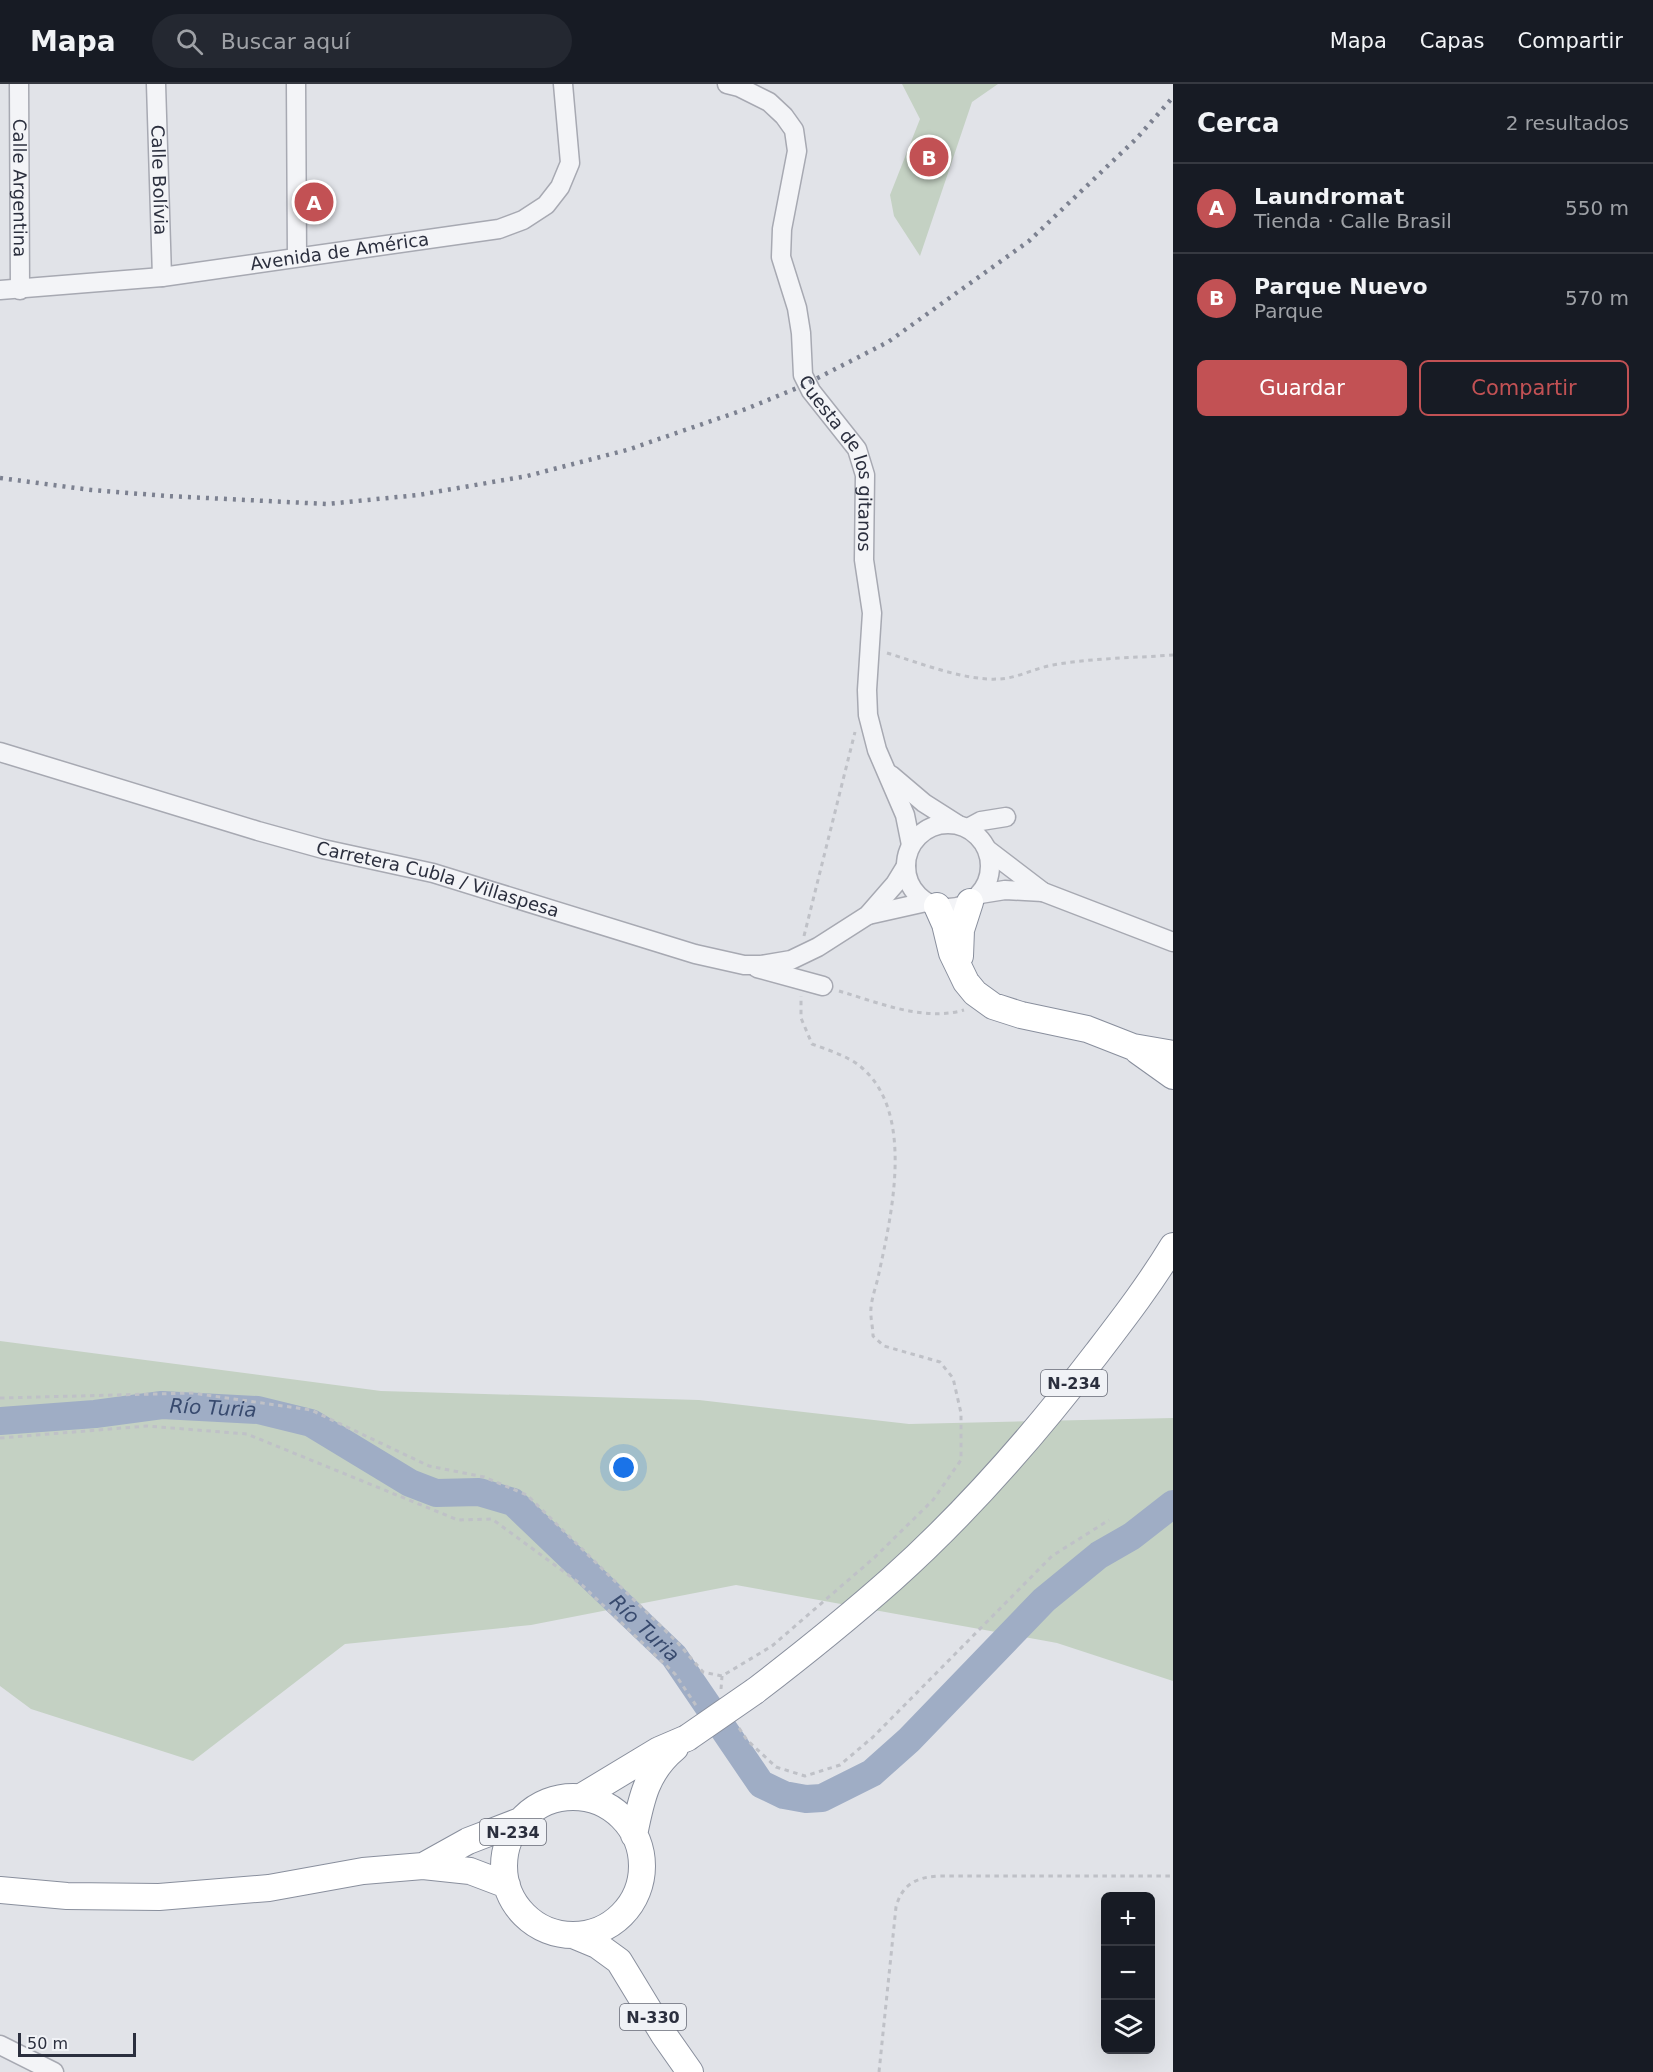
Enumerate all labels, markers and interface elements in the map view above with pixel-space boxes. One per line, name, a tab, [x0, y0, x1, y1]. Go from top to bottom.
search box	[152, 14, 572, 68]
text: Mapa	[30, 25, 116, 58]
icon: search	[173, 25, 206, 58]
text: Buscar aquí	[221, 29, 350, 54]
text: Mapa	[1330, 29, 1387, 53]
text: Capas	[1420, 29, 1484, 53]
text: Compartir	[1517, 29, 1623, 53]
text: Cerca	[1197, 108, 1280, 138]
text: 2 resultados	[1506, 111, 1629, 135]
street label: Calle Argentina	[9, 119, 31, 257]
street label: Calle Bolívia	[147, 124, 172, 236]
pin: B	[910, 134, 948, 180]
pin: A	[294, 180, 334, 224]
text: Laundromat	[1254, 184, 1404, 209]
text: A	[1209, 196, 1224, 220]
text: 550 m	[1565, 196, 1629, 220]
text: Tienda · Calle Brasil	[1254, 209, 1452, 233]
street label: Avenida de América	[249, 228, 430, 274]
text: Parque Nuevo	[1254, 274, 1428, 299]
text: B	[1209, 286, 1224, 310]
text: 570 m	[1565, 286, 1629, 310]
text: Parque	[1254, 299, 1323, 323]
button: Guardar	[1197, 360, 1407, 416]
button: Compartir	[1419, 360, 1629, 416]
street label: Cuesta de los gitanos	[795, 372, 876, 552]
street label: Carretera Cubla / Villaspesa	[314, 837, 562, 921]
road number: N-234	[1041, 1370, 1107, 1396]
water label: Río Turia	[169, 1393, 257, 1422]
your location	[609, 1453, 638, 1482]
water label: Río Turia	[605, 1589, 685, 1667]
road number: N-234	[480, 1819, 546, 1845]
map controls	[1101, 1892, 1155, 2054]
button: +	[1101, 1892, 1155, 1946]
button: −	[1101, 1946, 1155, 2000]
button: layers	[1101, 2000, 1155, 2054]
road number: N-330	[620, 2004, 686, 2030]
scale bar	[18, 2030, 136, 2058]
text: 50 m	[27, 2034, 68, 2053]

